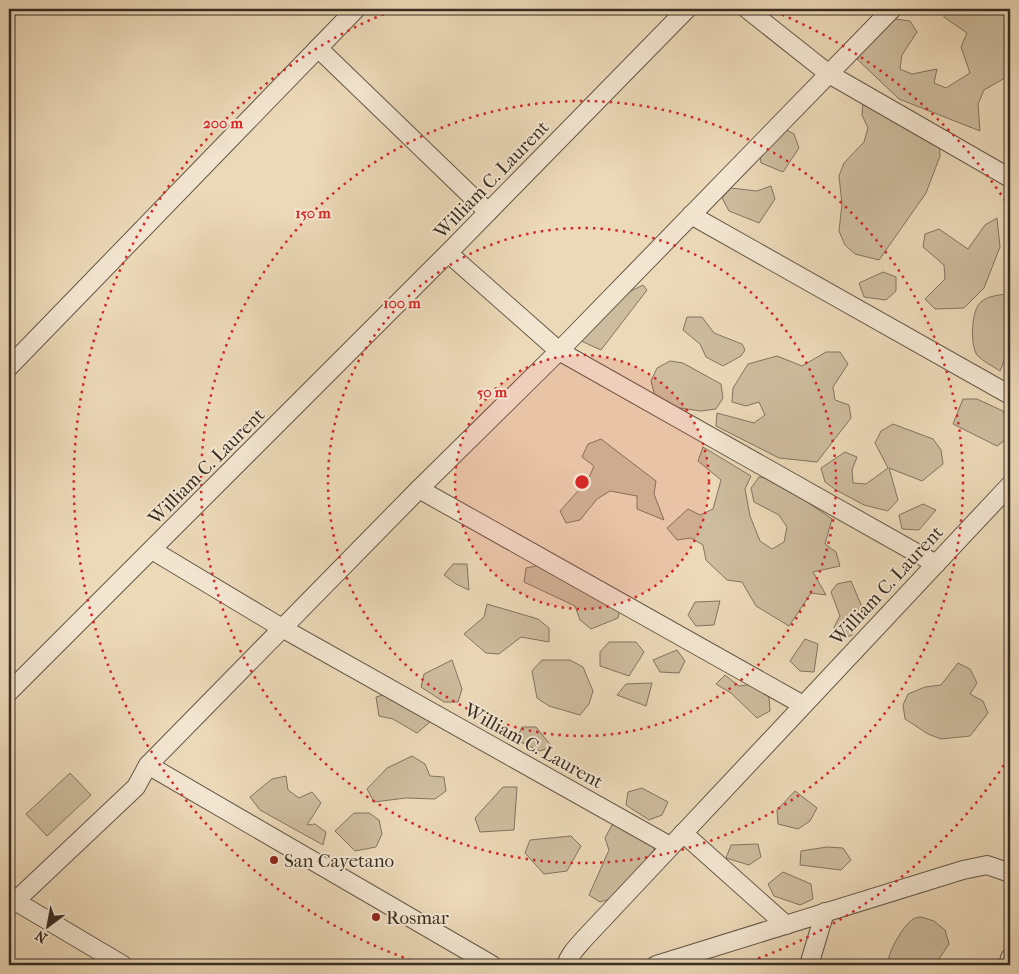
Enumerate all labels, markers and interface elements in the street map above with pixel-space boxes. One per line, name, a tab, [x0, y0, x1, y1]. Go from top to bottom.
text: 200 m	[203, 114, 243, 132]
street label: William C. Laurent	[429, 116, 554, 244]
text: 150 m	[295, 204, 331, 222]
text: 100 m	[383, 294, 421, 312]
text: 50 m	[477, 383, 508, 401]
street label: William C. Laurent	[143, 404, 270, 530]
centre of rings	[573, 473, 591, 491]
street label: William C. Laurent	[825, 521, 948, 651]
street label: William C. Laurent	[459, 698, 607, 793]
place label: San Cayetano	[284, 850, 395, 872]
marker: San Cayetano	[268, 854, 280, 866]
north arrow	[22, 902, 72, 952]
place label: Rosmar	[386, 907, 450, 929]
marker: Rosmar	[370, 911, 382, 923]
text: N	[32, 926, 50, 947]

